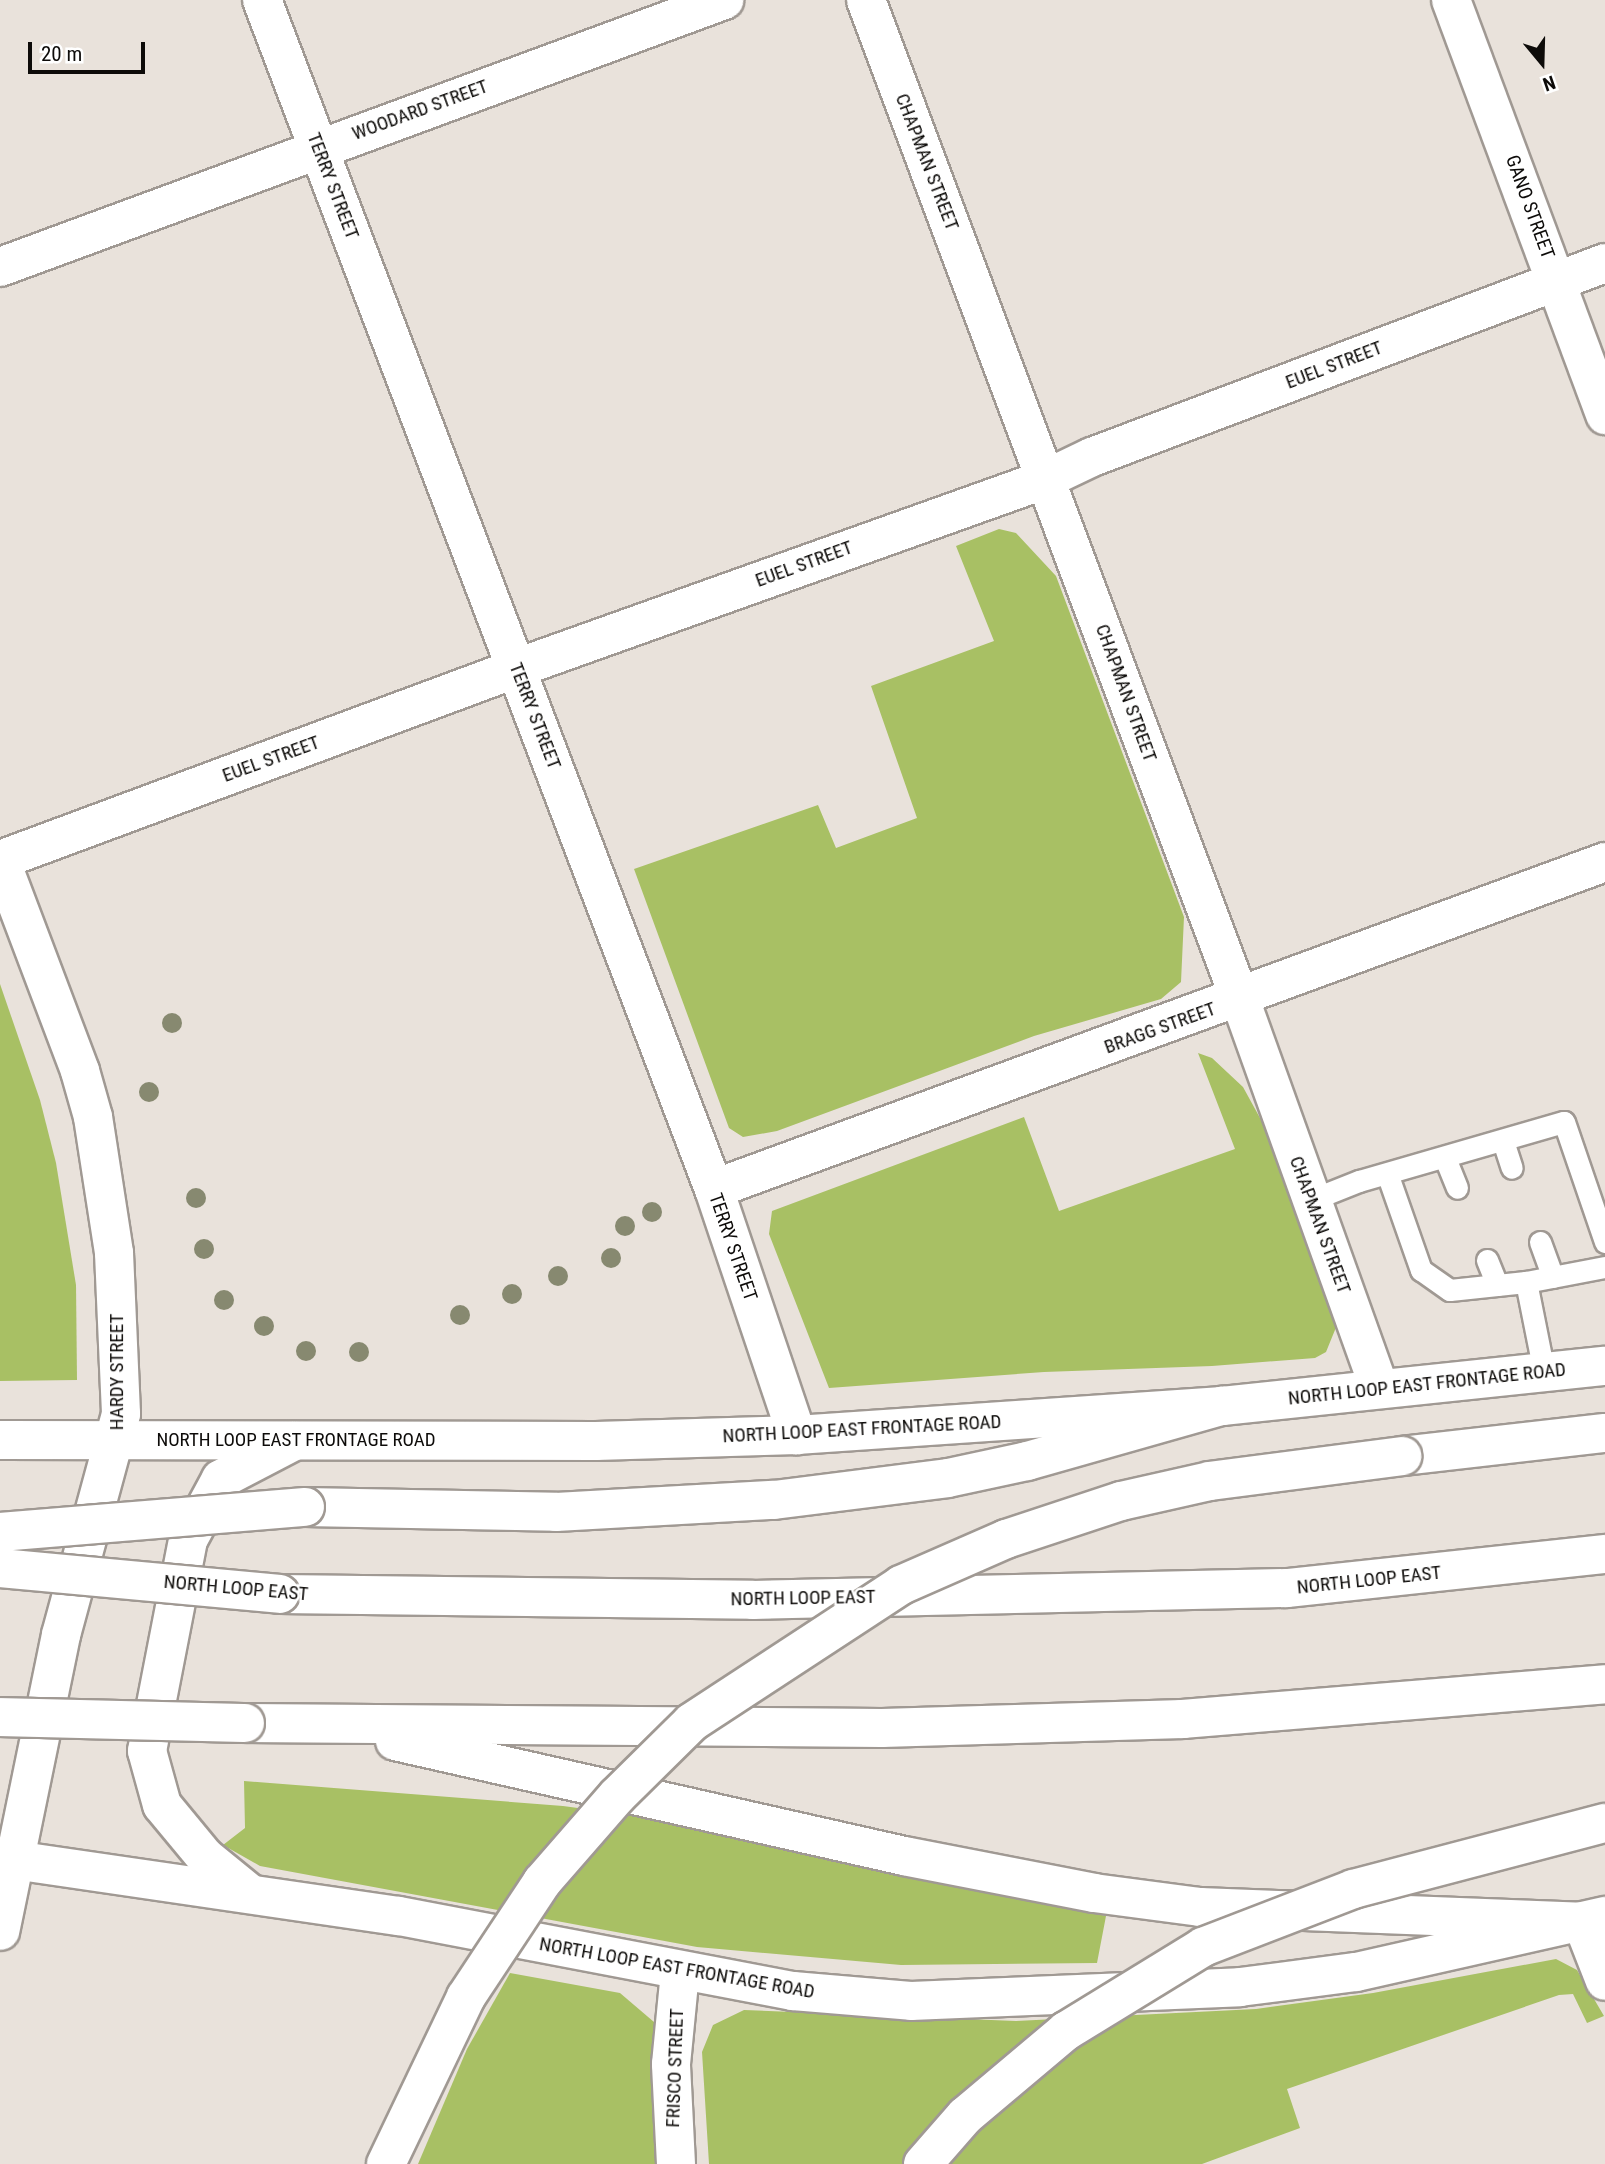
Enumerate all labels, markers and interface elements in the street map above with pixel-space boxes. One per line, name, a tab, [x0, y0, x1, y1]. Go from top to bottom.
scale bar	[32, 28, 149, 72]
north arrow	[1507, 28, 1577, 98]
text: 20 m	[41, 42, 82, 66]
text: N	[1540, 71, 1558, 96]
street label: WOODARD STREET	[349, 75, 491, 145]
street label: CHAPMAN STREET	[890, 90, 964, 234]
street label: TERRY STREET	[302, 130, 364, 242]
street label: GANO STREET	[1501, 152, 1559, 262]
street label: EUEL STREET	[1282, 336, 1386, 394]
street label: EUEL STREET	[752, 536, 856, 592]
street label: CHAPMAN STREET	[1091, 621, 1161, 765]
street label: TERRY STREET	[504, 660, 566, 772]
street label: EUEL STREET	[219, 731, 323, 787]
street label: BRAGG STREET	[1101, 997, 1219, 1059]
street label: CHAPMAN STREET	[1285, 1153, 1355, 1297]
street label: TERRY STREET	[704, 1190, 762, 1304]
street label: HARDY STREET	[106, 1314, 128, 1430]
street label: NORTH LOOP EAST FRONTAGE ROAD	[1287, 1358, 1567, 1410]
street label: NORTH LOOP EAST FRONTAGE ROAD	[722, 1410, 1002, 1448]
street label: NORTH LOOP EAST FRONTAGE ROAD	[156, 1429, 436, 1451]
street label: NORTH LOOP EAST	[1296, 1561, 1442, 1599]
street label: NORTH LOOP EAST	[163, 1570, 309, 1606]
street label: NORTH LOOP EAST	[730, 1585, 876, 1611]
street label: NORTH LOOP EAST FRONTAGE ROAD	[537, 1933, 817, 2003]
street label: FRISCO STREET	[662, 2008, 688, 2128]

